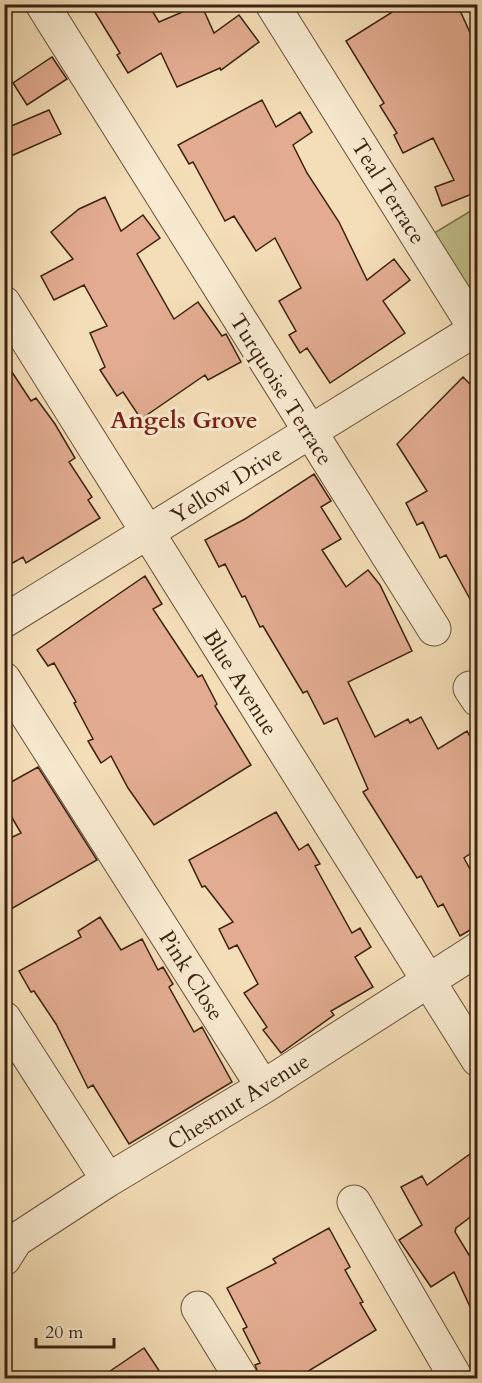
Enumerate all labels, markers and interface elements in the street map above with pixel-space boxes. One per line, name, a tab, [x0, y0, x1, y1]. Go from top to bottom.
street label: Teal Terrace	[344, 133, 432, 250]
street label: Turquoise Terrace	[223, 308, 340, 471]
district label: Angels Grove	[110, 404, 258, 437]
street label: Yellow Drive	[165, 439, 288, 531]
street label: Blue Avenue	[196, 624, 285, 741]
street label: Pink Close	[152, 925, 231, 1026]
street label: Chestnut Avenue	[162, 1046, 315, 1157]
scale bar	[36, 1311, 114, 1349]
text: 20 m	[45, 1320, 84, 1345]

